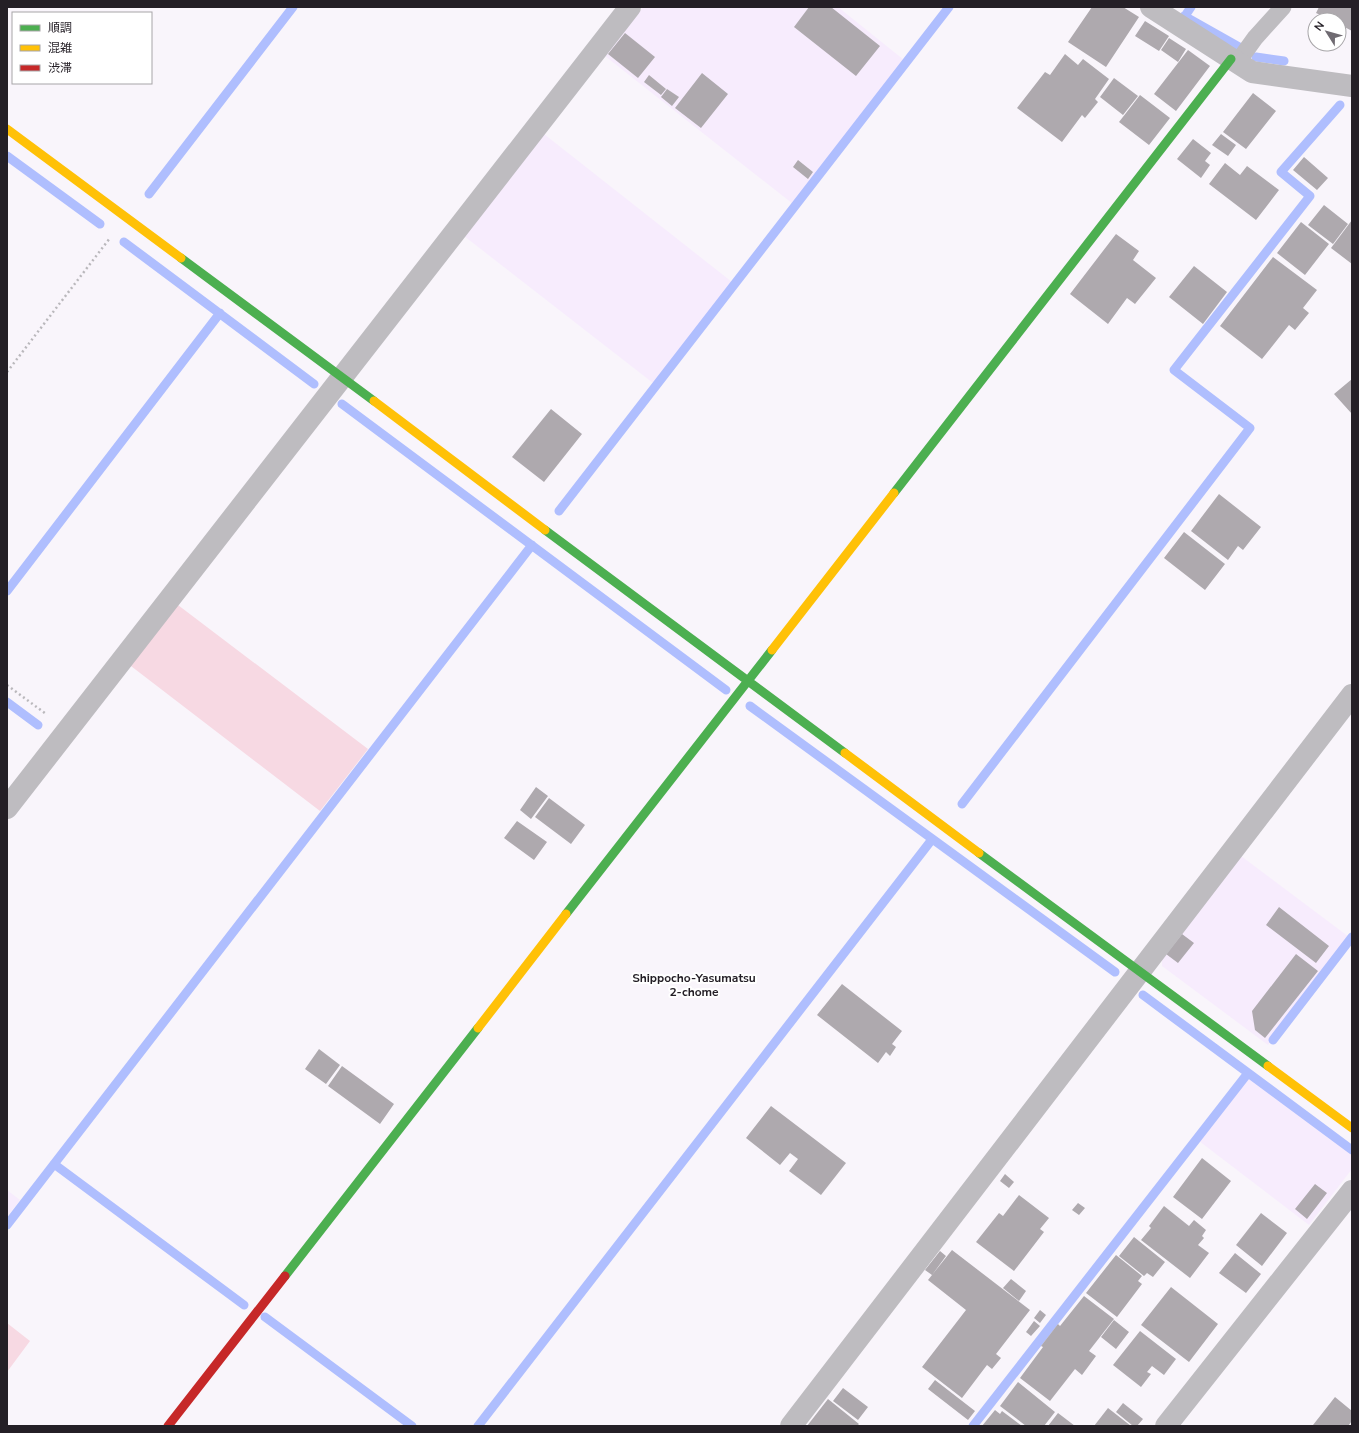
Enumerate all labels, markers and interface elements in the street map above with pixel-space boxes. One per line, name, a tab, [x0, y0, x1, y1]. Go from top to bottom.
legend	[12, 12, 152, 84]
north arrow	[1307, 12, 1347, 52]
text: N	[1311, 18, 1328, 34]
text: 順調	[48, 20, 72, 36]
text: 混雑	[48, 40, 72, 56]
text: 渋滞	[48, 60, 72, 76]
district label: Shippocho-Yasumatsu 2-chome	[632, 970, 756, 1000]

